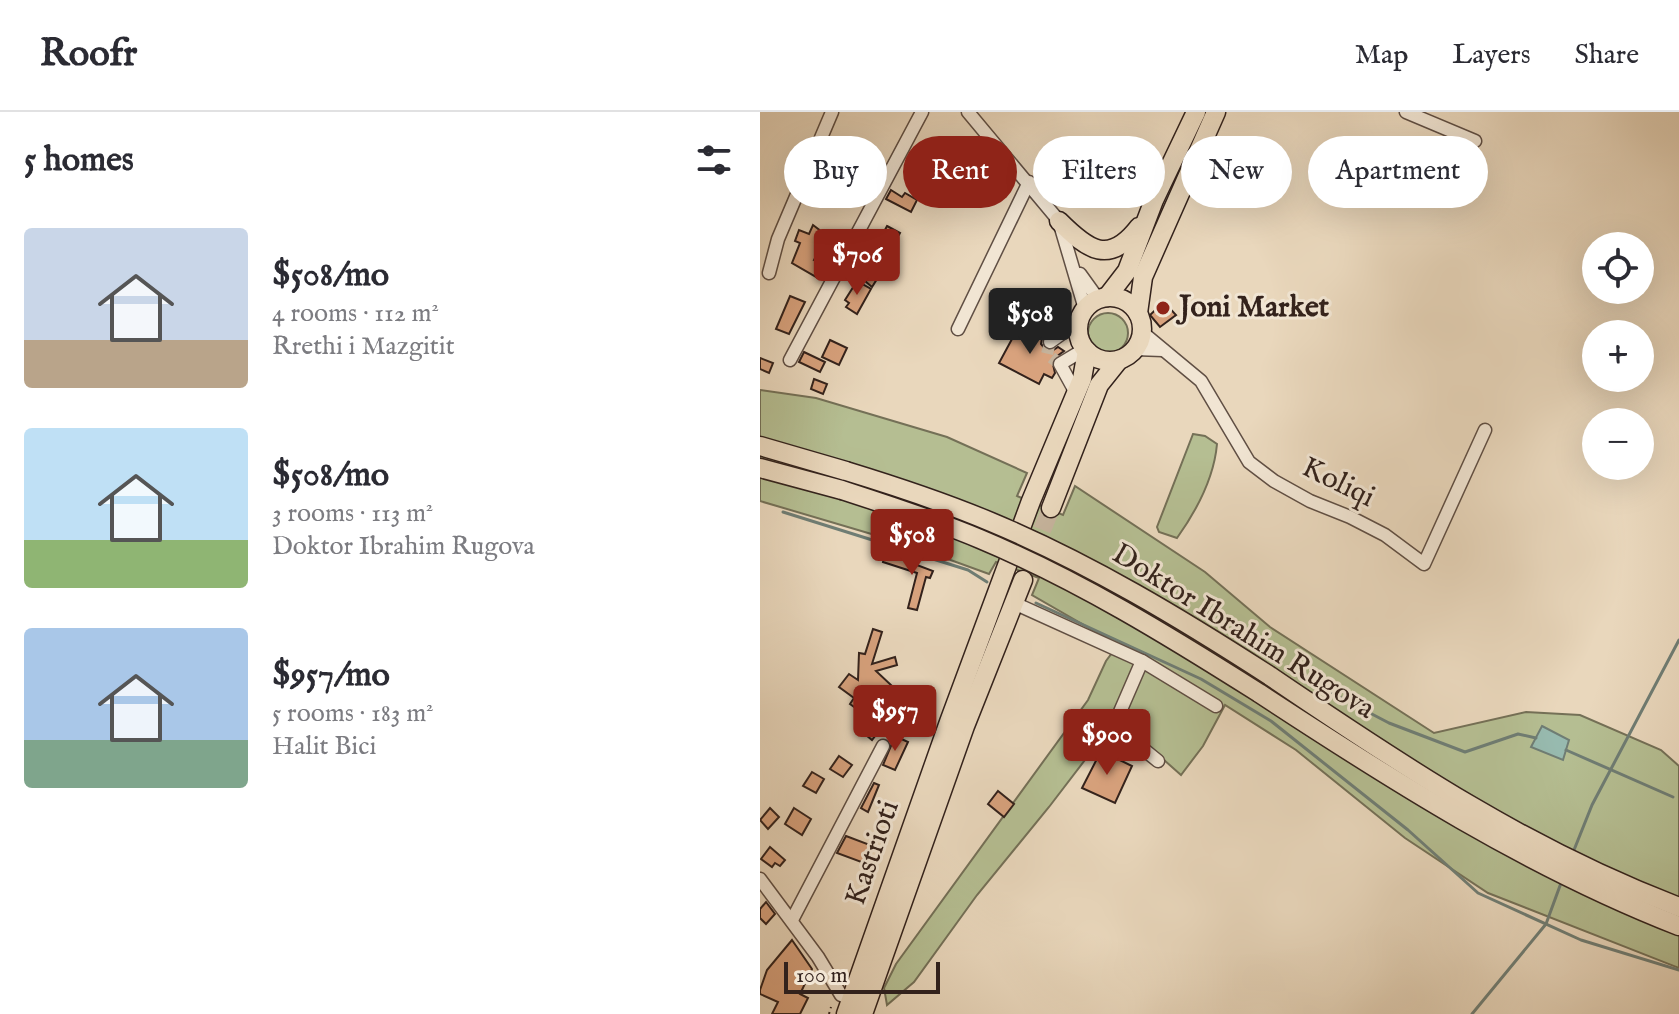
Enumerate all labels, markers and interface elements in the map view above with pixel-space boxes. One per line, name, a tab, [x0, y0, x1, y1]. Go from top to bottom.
text: Roofr	[40, 31, 137, 79]
text: Map	[1355, 38, 1408, 73]
text: Layers	[1452, 38, 1531, 73]
text: Share	[1575, 38, 1639, 73]
chip: Buy	[784, 136, 887, 208]
chip: Rent	[903, 136, 1017, 208]
chip: Filters	[1033, 136, 1165, 208]
chip: New	[1181, 136, 1292, 208]
chip: Apartment	[1308, 136, 1488, 208]
icon: filters	[692, 138, 736, 182]
text: 5 homes	[24, 139, 134, 182]
pin: $706	[810, 229, 904, 297]
map controls	[1582, 232, 1654, 480]
button: locate	[1582, 232, 1654, 304]
text: $706	[832, 238, 882, 271]
text: $508/mo	[272, 254, 389, 297]
icon: home	[88, 260, 184, 356]
pin: $508	[983, 288, 1077, 356]
place label: Joni Market	[1175, 289, 1330, 327]
text: 4 rooms · 112 m²	[272, 297, 439, 330]
text: $508	[1007, 297, 1053, 330]
marker: Joni Market	[1154, 299, 1172, 317]
button: +	[1582, 320, 1654, 392]
text: Rrethi i Mazgitit	[272, 330, 455, 363]
button: −	[1582, 408, 1654, 480]
street label: Koliqi	[1295, 449, 1381, 517]
text: $508/mo	[272, 454, 389, 497]
icon: home	[88, 460, 184, 556]
text: 3 rooms · 113 m²	[272, 497, 433, 530]
pin: $508	[865, 509, 959, 577]
text: $508	[889, 518, 935, 551]
text: Doktor Ibrahim Rugova	[272, 530, 535, 563]
street label: Doktor Ibrahim Rugova	[1104, 536, 1382, 728]
text: $957/mo	[272, 654, 390, 697]
icon: home	[88, 660, 184, 756]
pin: $957	[848, 685, 942, 753]
text: $957	[871, 694, 919, 727]
text: 5 rooms · 183 m²	[272, 697, 434, 730]
pin: $900	[1060, 709, 1154, 777]
text: $900	[1081, 718, 1133, 751]
text: Halit Bici	[272, 730, 376, 763]
street label: Kastrioti	[837, 795, 909, 911]
scale bar	[784, 958, 940, 994]
text: 100 m	[796, 962, 848, 990]

